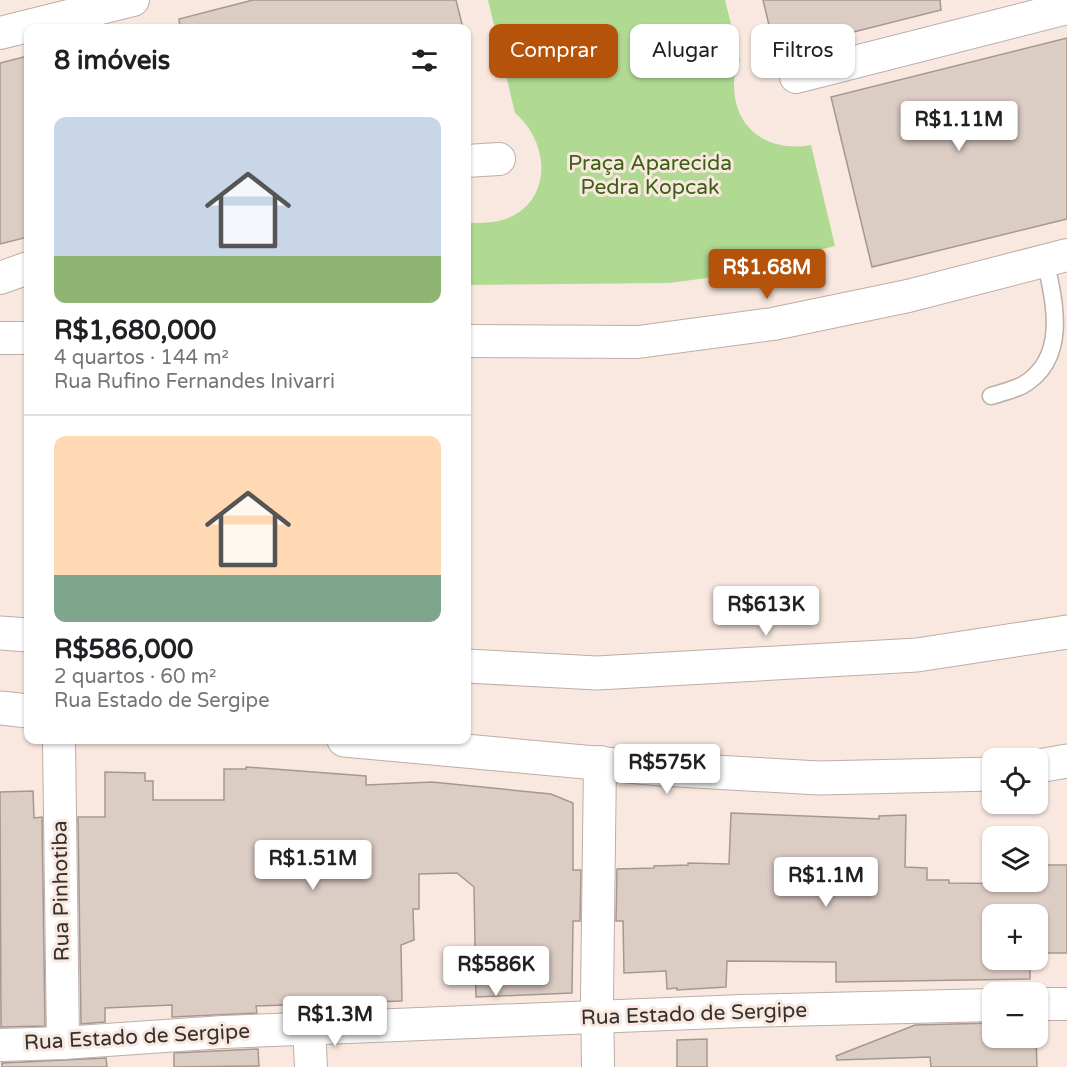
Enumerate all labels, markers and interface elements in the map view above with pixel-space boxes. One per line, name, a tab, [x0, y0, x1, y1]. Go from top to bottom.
chip: Comprar	[489, 24, 618, 78]
chip: Alugar	[630, 24, 739, 78]
chip: Filtros	[751, 24, 855, 78]
icon: filters	[408, 44, 441, 77]
text: 8 imóveis	[54, 45, 170, 76]
pin: R$1.11M	[904, 101, 1014, 152]
text: R$1.11M	[915, 108, 1003, 132]
park label: Praça Aparecida Pedra Kopcak	[568, 151, 732, 200]
icon: home	[194, 156, 302, 264]
pin: R$1.68M	[712, 249, 822, 300]
text: R$1.68M	[723, 256, 811, 280]
text: R$1,680,000	[54, 315, 216, 346]
text: 4 quartos · 144 m²	[54, 346, 229, 370]
text: Rua Rufino Fernandes Inivarri	[54, 370, 335, 394]
icon: home	[194, 475, 302, 583]
pin: R$613K	[717, 586, 815, 637]
text: R$613K	[727, 593, 805, 617]
text: R$586,000	[54, 634, 193, 665]
text: 2 quartos · 60 m²	[54, 665, 216, 689]
text: Rua Estado de Sergipe	[54, 689, 270, 713]
pin: R$575K	[618, 744, 716, 795]
map controls	[982, 748, 1048, 1048]
button: locate	[982, 748, 1048, 814]
text: R$575K	[628, 751, 706, 775]
street label: Rua Pinhotiba	[47, 820, 75, 962]
button: layers	[982, 826, 1048, 892]
pin: R$1.51M	[258, 840, 368, 891]
text: R$1.51M	[269, 847, 357, 871]
pin: R$1.1M	[777, 857, 875, 908]
text: R$1.1M	[788, 864, 864, 888]
button: +	[982, 904, 1048, 970]
pin: R$586K	[447, 946, 545, 997]
text: R$586K	[457, 953, 535, 977]
button: −	[982, 982, 1048, 1048]
pin: R$1.3M	[286, 996, 384, 1047]
street label: Rua Estado de Sergipe	[580, 998, 808, 1030]
text: R$1.3M	[297, 1003, 373, 1027]
street label: Rua Estado de Sergipe	[23, 1019, 251, 1055]

